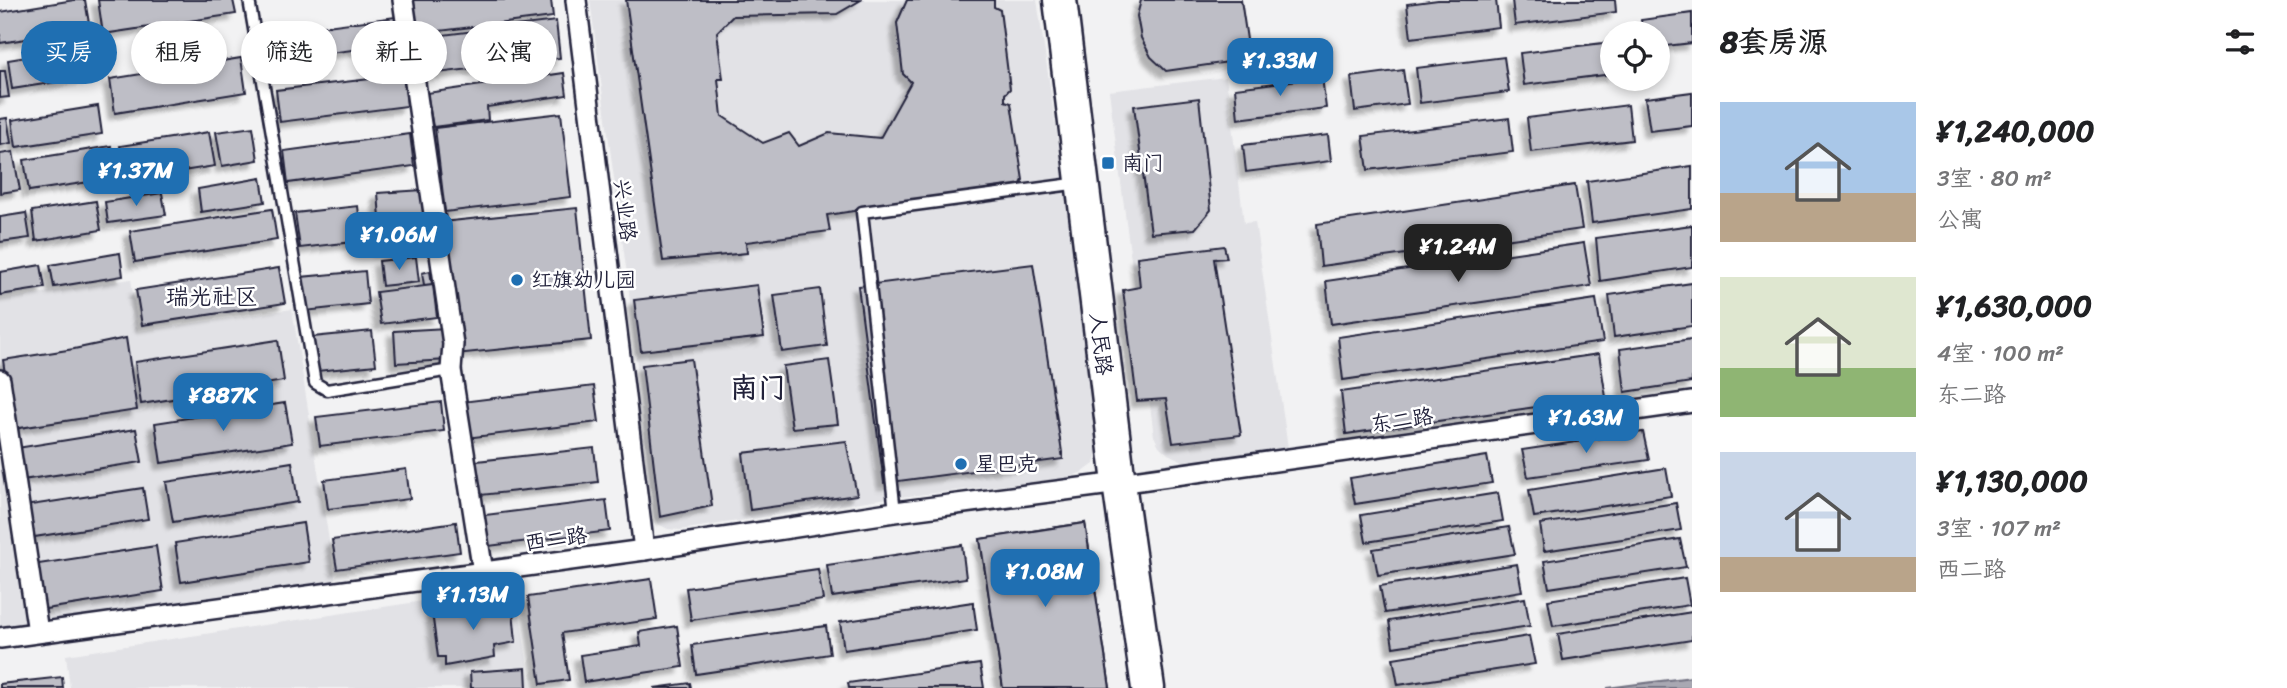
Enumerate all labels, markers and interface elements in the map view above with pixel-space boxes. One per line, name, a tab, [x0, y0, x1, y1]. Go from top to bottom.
text: 8套房源	[1720, 15, 1828, 69]
chip: 买房	[21, 21, 117, 84]
chip: 租房	[131, 21, 227, 84]
chip: 筛选	[241, 21, 337, 84]
chip: 新上	[351, 21, 447, 84]
chip: 公寓	[461, 21, 557, 84]
map controls	[1600, 21, 1670, 91]
button: locate	[1600, 21, 1670, 91]
icon: filters	[2221, 23, 2259, 61]
pin: ¥1.33M	[1223, 38, 1337, 98]
text: ¥1.33M	[1243, 40, 1317, 81]
text: ¥1,240,000	[1937, 104, 2095, 158]
icon: home	[1776, 130, 1860, 214]
place label: 南门	[1122, 144, 1164, 182]
pin: ¥1.37M	[79, 148, 193, 208]
text: ¥1.37M	[99, 150, 173, 191]
marker: 南门	[1100, 155, 1116, 171]
text: 3室 · 80 m²	[1937, 158, 2052, 199]
street label: 兴业路	[602, 176, 648, 244]
text: 公寓	[1937, 199, 1983, 240]
pin: ¥1.06M	[342, 212, 456, 272]
text: ¥1.06M	[361, 214, 437, 255]
pin: ¥1.24M	[1401, 224, 1515, 284]
text: ¥1.24M	[1420, 226, 1496, 267]
place label: 红旗幼儿园	[531, 261, 636, 299]
marker: 红旗幼儿园	[509, 272, 525, 288]
district label: 瑞光社区	[166, 276, 258, 317]
text: ¥1,630,000	[1937, 279, 2092, 333]
icon: home	[1776, 305, 1860, 389]
street label: 人民路	[1078, 310, 1124, 378]
text: 4室 · 100 m²	[1937, 333, 2064, 374]
district label: 南门	[730, 363, 786, 412]
pin: ¥887K	[174, 374, 272, 433]
text: 东二路	[1937, 374, 2006, 415]
text: ¥887K	[189, 375, 257, 416]
pin: ¥1.63M	[1529, 396, 1643, 455]
street label: 东二路	[1368, 397, 1436, 443]
text: ¥1.63M	[1549, 397, 1623, 438]
place label: 星巴克	[975, 445, 1038, 483]
text: ¥1,130,000	[1937, 454, 2088, 508]
marker: 星巴克	[953, 456, 969, 472]
icon: home	[1776, 480, 1860, 564]
text: 3室 · 107 m²	[1937, 508, 2061, 549]
street label: 西二路	[522, 516, 590, 562]
text: 西二路	[1937, 549, 2006, 590]
pin: ¥1.08M	[988, 550, 1102, 609]
text: ¥1.08M	[1007, 551, 1083, 592]
pin: ¥1.13M	[416, 572, 530, 632]
text: ¥1.13M	[438, 574, 508, 615]

